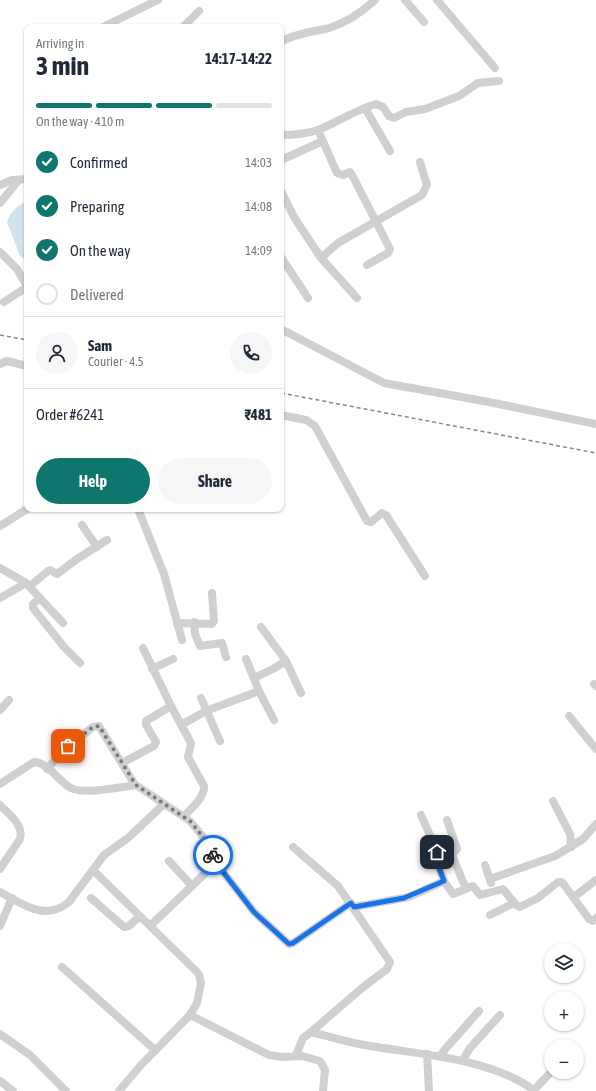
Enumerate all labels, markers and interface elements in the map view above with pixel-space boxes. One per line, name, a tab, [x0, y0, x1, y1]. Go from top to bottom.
text: Arriving in	[36, 36, 84, 51]
text: 14:17–14:22	[205, 50, 272, 67]
text: 3 min	[36, 51, 89, 81]
text: On the way · 410 m	[36, 114, 124, 129]
icon: check	[36, 151, 58, 173]
text: Confirmed	[70, 154, 128, 171]
text: 14:03	[245, 155, 272, 170]
icon: check	[36, 195, 58, 217]
text: Preparing	[70, 198, 124, 215]
text: 14:08	[245, 199, 272, 214]
icon: check	[36, 239, 58, 261]
text: On the way	[70, 242, 131, 259]
text: 14:09	[245, 243, 272, 258]
text: Delivered	[70, 286, 124, 303]
button: person	[36, 332, 78, 374]
button: phone	[230, 332, 272, 374]
text: Sam	[88, 337, 112, 354]
text: Courier · 4.5	[88, 354, 144, 369]
text: Order #6241	[36, 406, 104, 423]
text: ₹481	[244, 406, 272, 423]
button: Help	[36, 458, 150, 504]
button: Share	[158, 458, 272, 504]
pin	[51, 729, 85, 763]
icon: bag	[57, 735, 79, 757]
courier	[193, 835, 233, 875]
pin	[420, 835, 454, 869]
icon: home	[426, 841, 448, 863]
icon: bike	[202, 844, 224, 866]
map controls	[544, 943, 584, 1079]
button: layers	[544, 943, 584, 983]
button: +	[544, 991, 584, 1031]
button: −	[544, 1039, 584, 1079]

